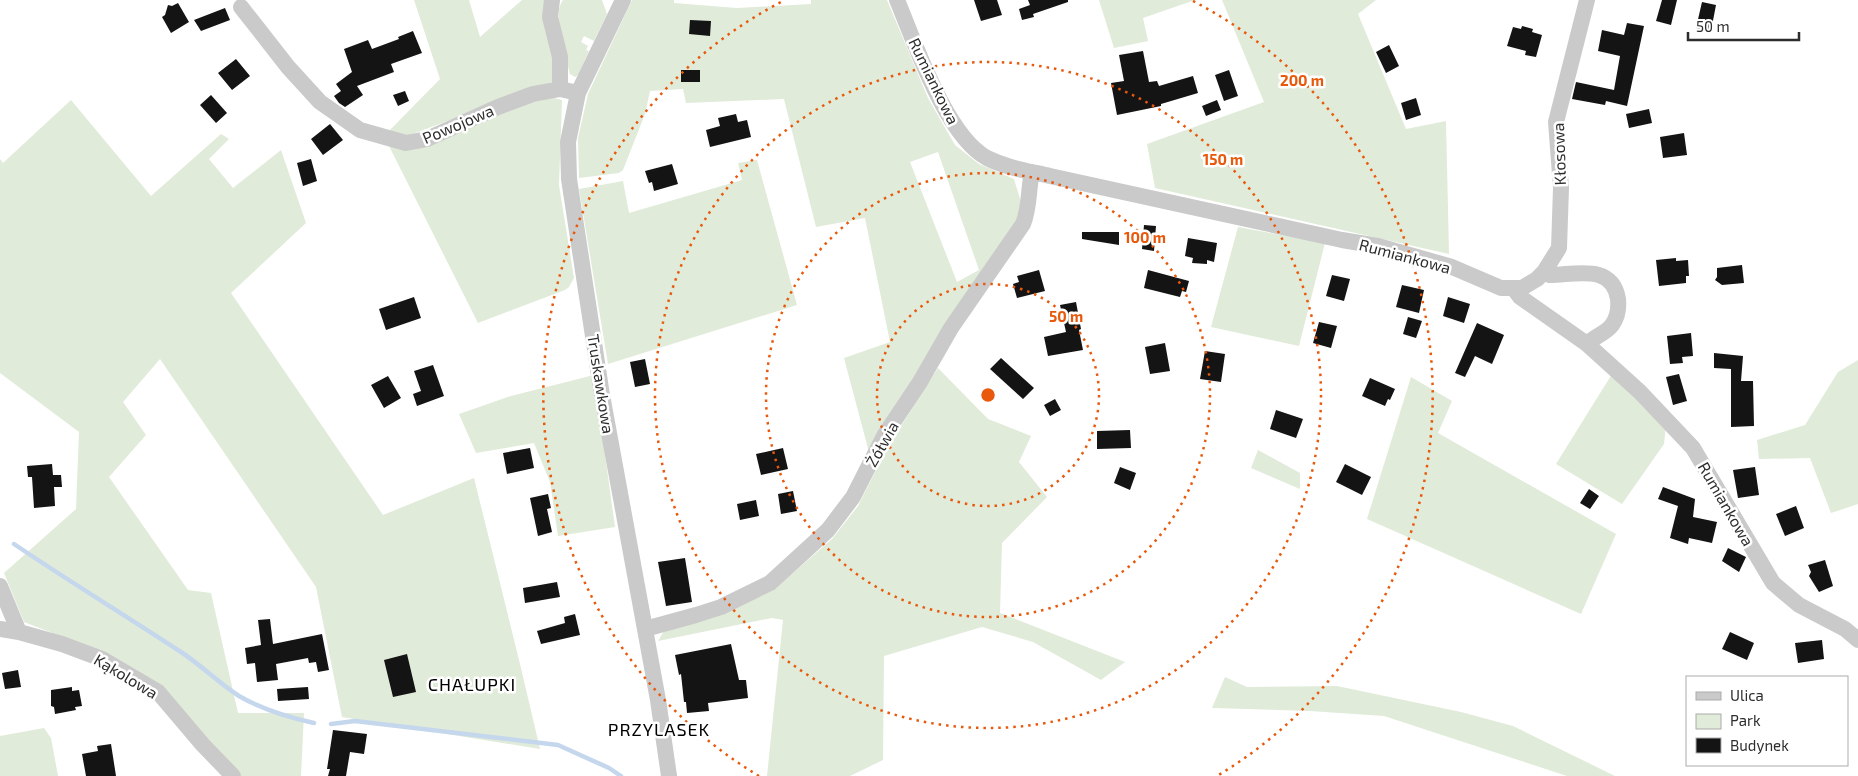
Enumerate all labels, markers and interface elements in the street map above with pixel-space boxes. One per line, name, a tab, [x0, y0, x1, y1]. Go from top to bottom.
scale bar	[1688, 10, 1799, 42]
text: 50 m	[1696, 17, 1730, 35]
street label: Rumiankowa	[905, 34, 964, 127]
text: 200 m	[1280, 71, 1324, 89]
street label: Powojowa	[419, 100, 497, 148]
street label: Kłosowa	[1548, 122, 1569, 186]
text: 150 m	[1203, 150, 1243, 168]
text: 100 m	[1124, 228, 1166, 246]
street label: Rumiankowa	[1357, 234, 1453, 277]
text: 50 m	[1049, 307, 1083, 325]
street label: Truskawkowa	[584, 333, 619, 435]
centre of rings	[979, 386, 997, 404]
street label: Żółwia	[861, 418, 902, 470]
street label: Rumiankowa	[1695, 458, 1758, 549]
street label: Kąkolowa	[91, 649, 162, 702]
district label: CHAŁUPKI	[428, 673, 516, 695]
legend	[1686, 676, 1848, 766]
text: Ulica	[1730, 686, 1764, 704]
text: Park	[1730, 711, 1761, 729]
district label: PRZYLASEK	[608, 718, 710, 740]
text: Budynek	[1730, 736, 1789, 754]

